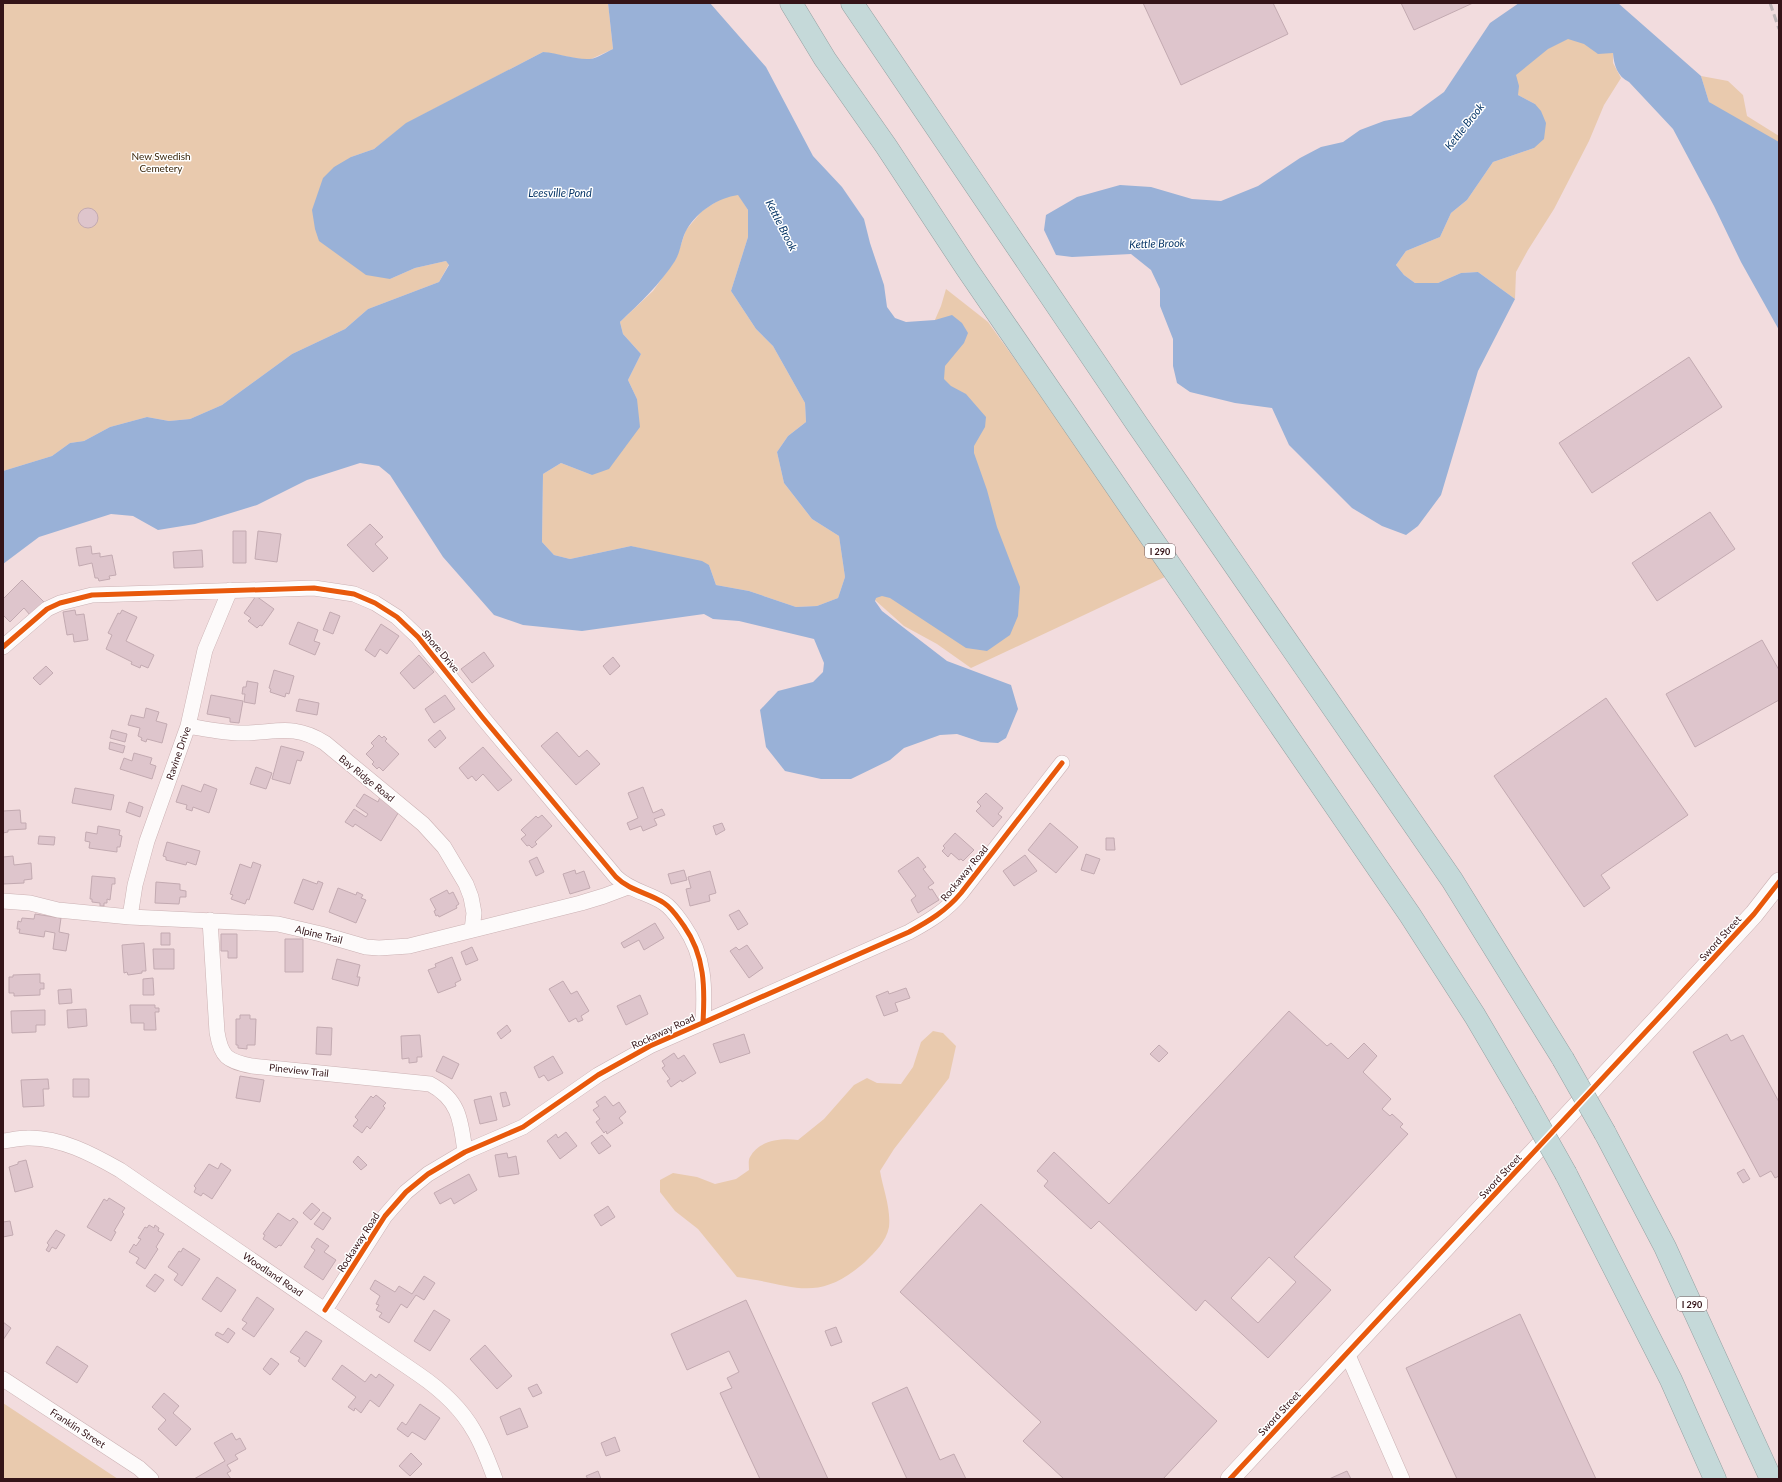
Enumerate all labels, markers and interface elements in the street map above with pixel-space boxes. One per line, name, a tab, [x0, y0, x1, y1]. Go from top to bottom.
water label: Kettle Brook	[1442, 99, 1487, 152]
park label: New Swedish Cemetery	[131, 150, 191, 174]
water label: Leesville Pond	[528, 186, 592, 199]
water label: Kettle Brook	[764, 197, 801, 254]
water label: Kettle Brook	[1129, 236, 1186, 250]
road number: I 290	[1145, 544, 1175, 558]
street label: Shore Drive	[420, 627, 462, 675]
street label: Ravine Drive	[163, 725, 193, 781]
street label: Bay Ridge Road	[337, 752, 397, 804]
street label: Rockaway Road	[938, 843, 990, 903]
street label: Sword Street	[1697, 913, 1744, 963]
street label: Alpine Trail	[294, 922, 344, 946]
street label: Rockaway Road	[629, 1011, 697, 1051]
street label: Pineview Trail	[269, 1061, 329, 1079]
street label: Sword Street	[1476, 1151, 1524, 1201]
street label: Rockaway Road	[334, 1210, 382, 1274]
street label: Woodland Road	[241, 1249, 305, 1299]
road number: I 290	[1677, 1297, 1707, 1311]
street label: Sword Street	[1255, 1388, 1303, 1438]
street label: Franklin Street	[48, 1406, 108, 1451]

